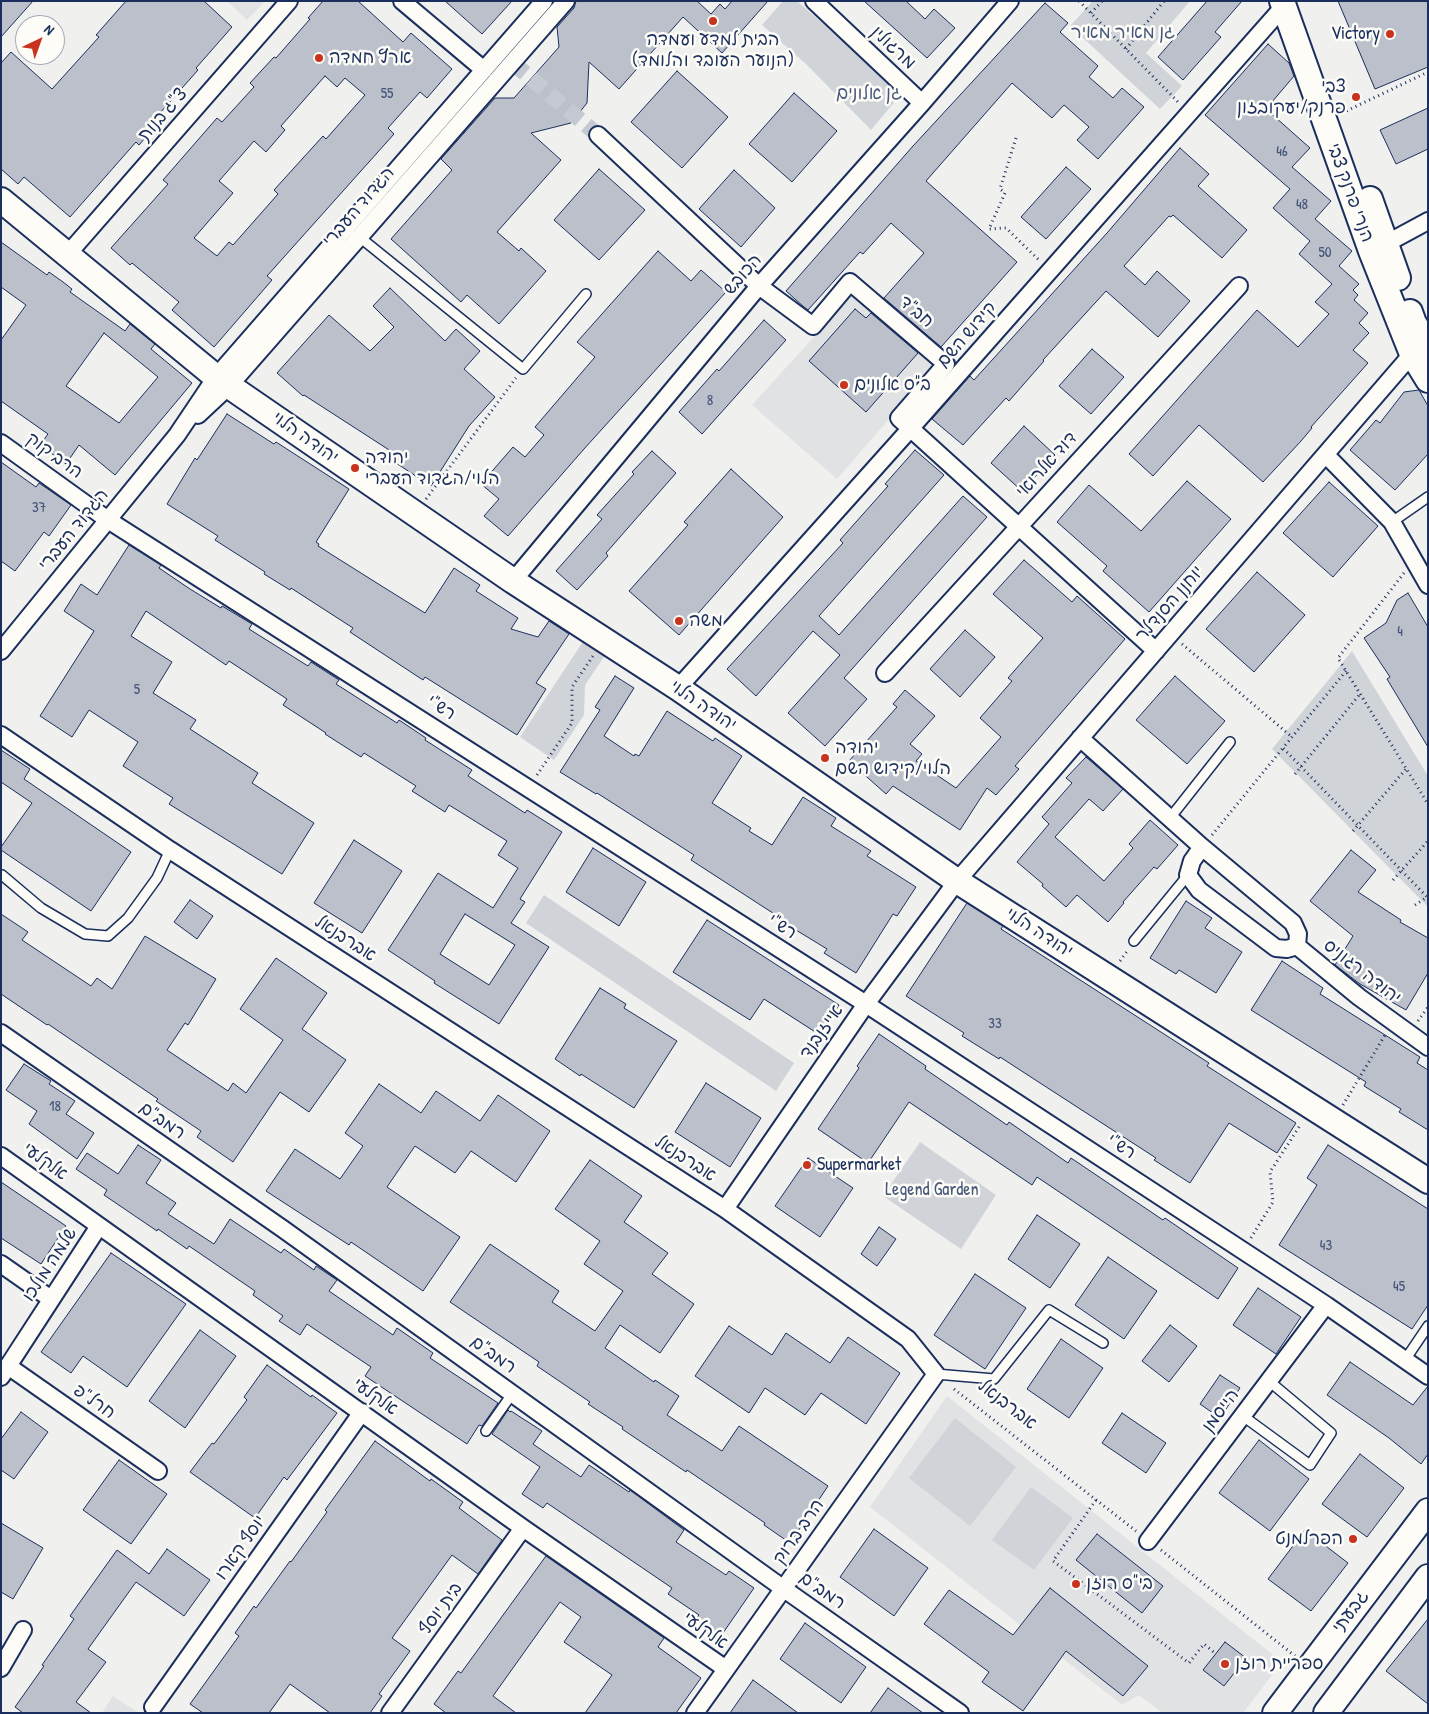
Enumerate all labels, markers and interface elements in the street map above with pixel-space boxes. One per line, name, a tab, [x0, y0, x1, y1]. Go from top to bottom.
north arrow	[15, 15, 65, 65]
marker: הבית למדע ועמדה (הנוער העובד והלומד)	[707, 15, 719, 27]
text: N	[41, 20, 59, 39]
street label: מרגולין	[866, 22, 920, 74]
park label: גן מאיר מאיר	[1071, 22, 1175, 44]
place label: Victory	[1331, 23, 1380, 45]
marker: Victory	[1384, 28, 1396, 40]
place label: הבית למדע ועמדה (הנוער העובד והלומד)	[632, 29, 794, 72]
place label: ארץ חמדה	[329, 47, 411, 69]
marker: ארץ חמדה	[313, 52, 325, 64]
place label: צבי פרנק/יעקובזון	[1237, 76, 1346, 118]
park label: גן אלונים	[836, 83, 902, 105]
street label: צ"ג בנות	[134, 84, 192, 146]
house number: 55	[381, 85, 393, 103]
marker: צבי פרנק/יעקובזון	[1350, 91, 1362, 103]
street label: הנרי פרנק צבי	[1322, 141, 1378, 245]
house number: 46	[1276, 143, 1288, 161]
street label: הגדוד העברי	[318, 163, 400, 251]
house number: 48	[1296, 196, 1308, 214]
house number: 50	[1318, 244, 1332, 262]
street label: הכובש	[719, 250, 767, 300]
street label: חב"ד	[894, 291, 938, 333]
street label: קידוש השם	[933, 298, 1001, 372]
place label: ב"ס אלונים	[854, 374, 931, 396]
marker: ב"ס אלונים	[838, 379, 850, 391]
house number: 8	[707, 392, 713, 410]
street label: יהודה הלוי	[268, 407, 342, 469]
street label: הרב קוק	[21, 428, 87, 484]
street label: דוד אלרואי	[1012, 428, 1082, 502]
place label: יהודה הלוי/הגדוד העברי	[365, 447, 500, 489]
marker: יהודה הלוי/הגדוד העברי	[349, 462, 361, 474]
street label: הגדוד העברי	[34, 485, 114, 575]
house number: 37	[32, 499, 46, 517]
street label: יוחנן הסנדלר	[1131, 562, 1209, 646]
place label: משה	[689, 610, 723, 632]
marker: משה	[673, 615, 685, 627]
house number: 4	[1397, 623, 1403, 641]
street label: יהודה הלוי	[666, 676, 740, 736]
house number: 5	[134, 681, 140, 699]
street label: רש"י	[422, 691, 460, 725]
place label: יהודה הלוי/קידוש השם	[835, 737, 951, 780]
marker: יהודה הלוי/קידוש השם	[819, 752, 831, 764]
street label: יהודה הלוי	[1001, 903, 1077, 963]
street label: רש"י	[763, 910, 801, 944]
street label: אברבנאל	[310, 911, 380, 967]
street label: יהודה רגוניס	[1319, 935, 1405, 1009]
street label: אייזנבנד	[796, 1001, 848, 1063]
house number: 33	[988, 1015, 1002, 1033]
house number: 18	[49, 1098, 61, 1116]
street label: רמב"ם	[135, 1098, 189, 1144]
street label: רש"י	[1102, 1130, 1140, 1164]
street label: אברבנאל	[650, 1131, 720, 1187]
street label: אלקלעי	[18, 1139, 72, 1185]
place label: Supermarket	[817, 1154, 901, 1176]
marker: Supermarket	[801, 1159, 813, 1171]
park label: Legend Garden	[885, 1179, 979, 1201]
street label: שלמה מולכו	[18, 1224, 82, 1306]
house number: 43	[1320, 1237, 1332, 1255]
house number: 45	[1393, 1278, 1405, 1296]
street label: רמב"ם	[466, 1331, 520, 1379]
street label: אלקלעי	[348, 1374, 402, 1420]
street label: אברבנאל	[973, 1375, 1041, 1435]
street label: חרל"פ	[69, 1380, 119, 1424]
street label: הייסמן	[1198, 1385, 1244, 1437]
street label: הרב ברוק	[769, 1495, 829, 1569]
street label: יוסף קארו	[211, 1512, 271, 1584]
place label: הפרלמנט	[1275, 1528, 1343, 1550]
marker: הפרלמנט	[1347, 1533, 1359, 1545]
street label: רמב"ם	[795, 1568, 849, 1614]
place label: בי"ס רוזן	[1086, 1573, 1153, 1595]
street label: בית יוסף	[415, 1578, 467, 1640]
marker: בי"ס רוזן	[1070, 1578, 1082, 1590]
street label: גבעתי	[1328, 1587, 1374, 1637]
street label: אלקלעי	[678, 1608, 732, 1654]
place label: ספריית רוזן	[1235, 1653, 1323, 1675]
marker: ספריית רוזן	[1219, 1658, 1231, 1670]

